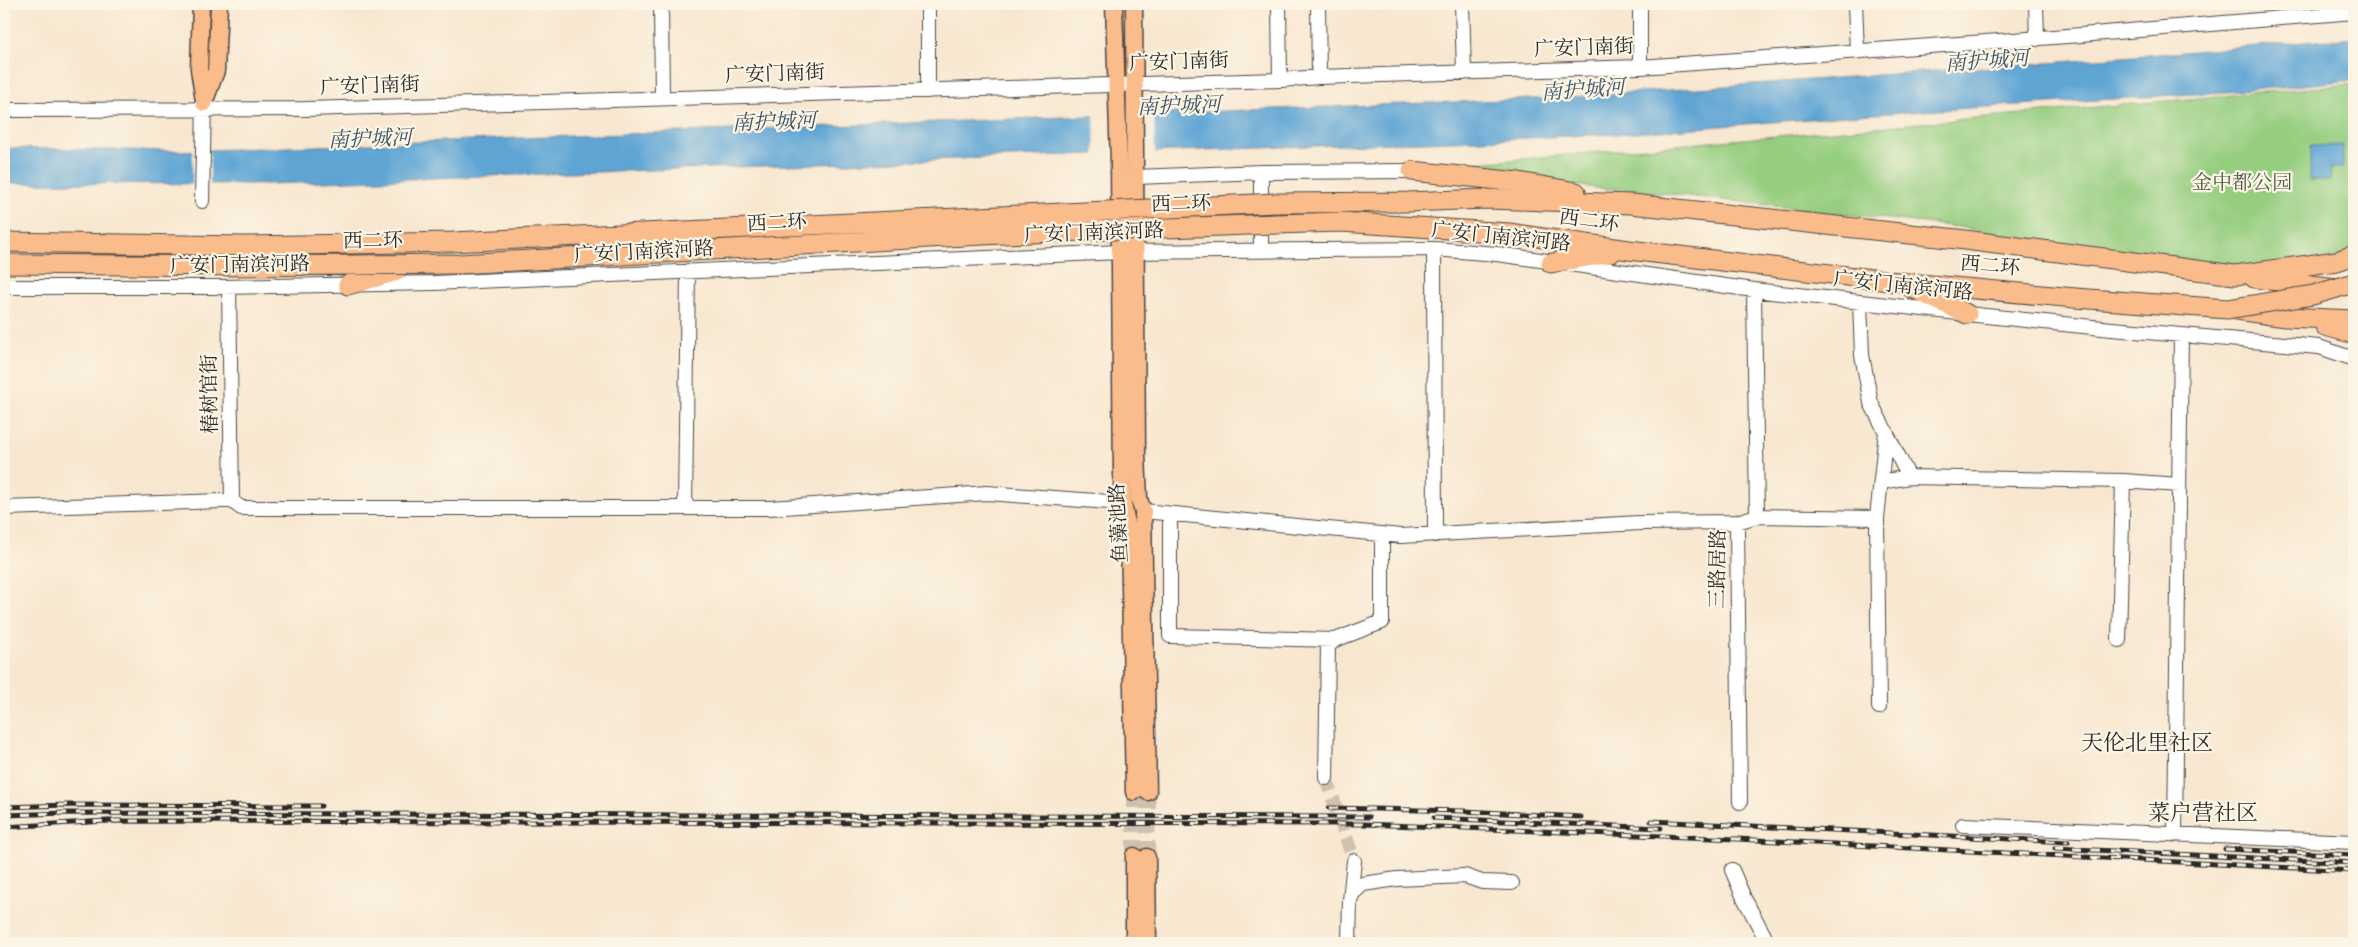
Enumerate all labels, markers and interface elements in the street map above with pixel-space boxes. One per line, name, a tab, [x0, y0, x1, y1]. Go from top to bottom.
street label: 广安门南街	[1534, 33, 1634, 65]
water label: 南护城河	[1944, 44, 2034, 79]
street label: 广安门南街	[1129, 47, 1229, 79]
street label: 广安门南街	[725, 59, 825, 91]
street label: 广安门南街	[320, 71, 420, 103]
water label: 南护城河	[1540, 73, 1630, 108]
water label: 南护城河	[1137, 91, 1225, 123]
water label: 南护城河	[732, 107, 820, 139]
water label: 南护城河	[328, 124, 416, 156]
park label: 金中都公园	[2192, 170, 2292, 198]
street label: 西二环	[1151, 190, 1211, 220]
street label: 西二环	[1557, 204, 1621, 240]
street label: 西二环	[746, 208, 808, 240]
street label: 广安门南滨河路	[1430, 217, 1572, 259]
street label: 广安门南滨河路	[1024, 218, 1164, 250]
street label: 西二环	[343, 227, 403, 257]
street label: 广安门南滨河路	[573, 235, 715, 271]
street label: 西二环	[1959, 250, 2021, 284]
street label: 广安门南滨河路	[170, 251, 310, 281]
street label: 广安门南滨河路	[1832, 266, 1974, 308]
street label: 椿树馆街	[196, 354, 226, 434]
street label: 鱼藻池路	[1104, 482, 1136, 564]
street label: 三路居路	[1704, 529, 1734, 609]
district label: 天伦北里社区	[2081, 729, 2213, 760]
district label: 菜户营社区	[2148, 799, 2258, 830]

